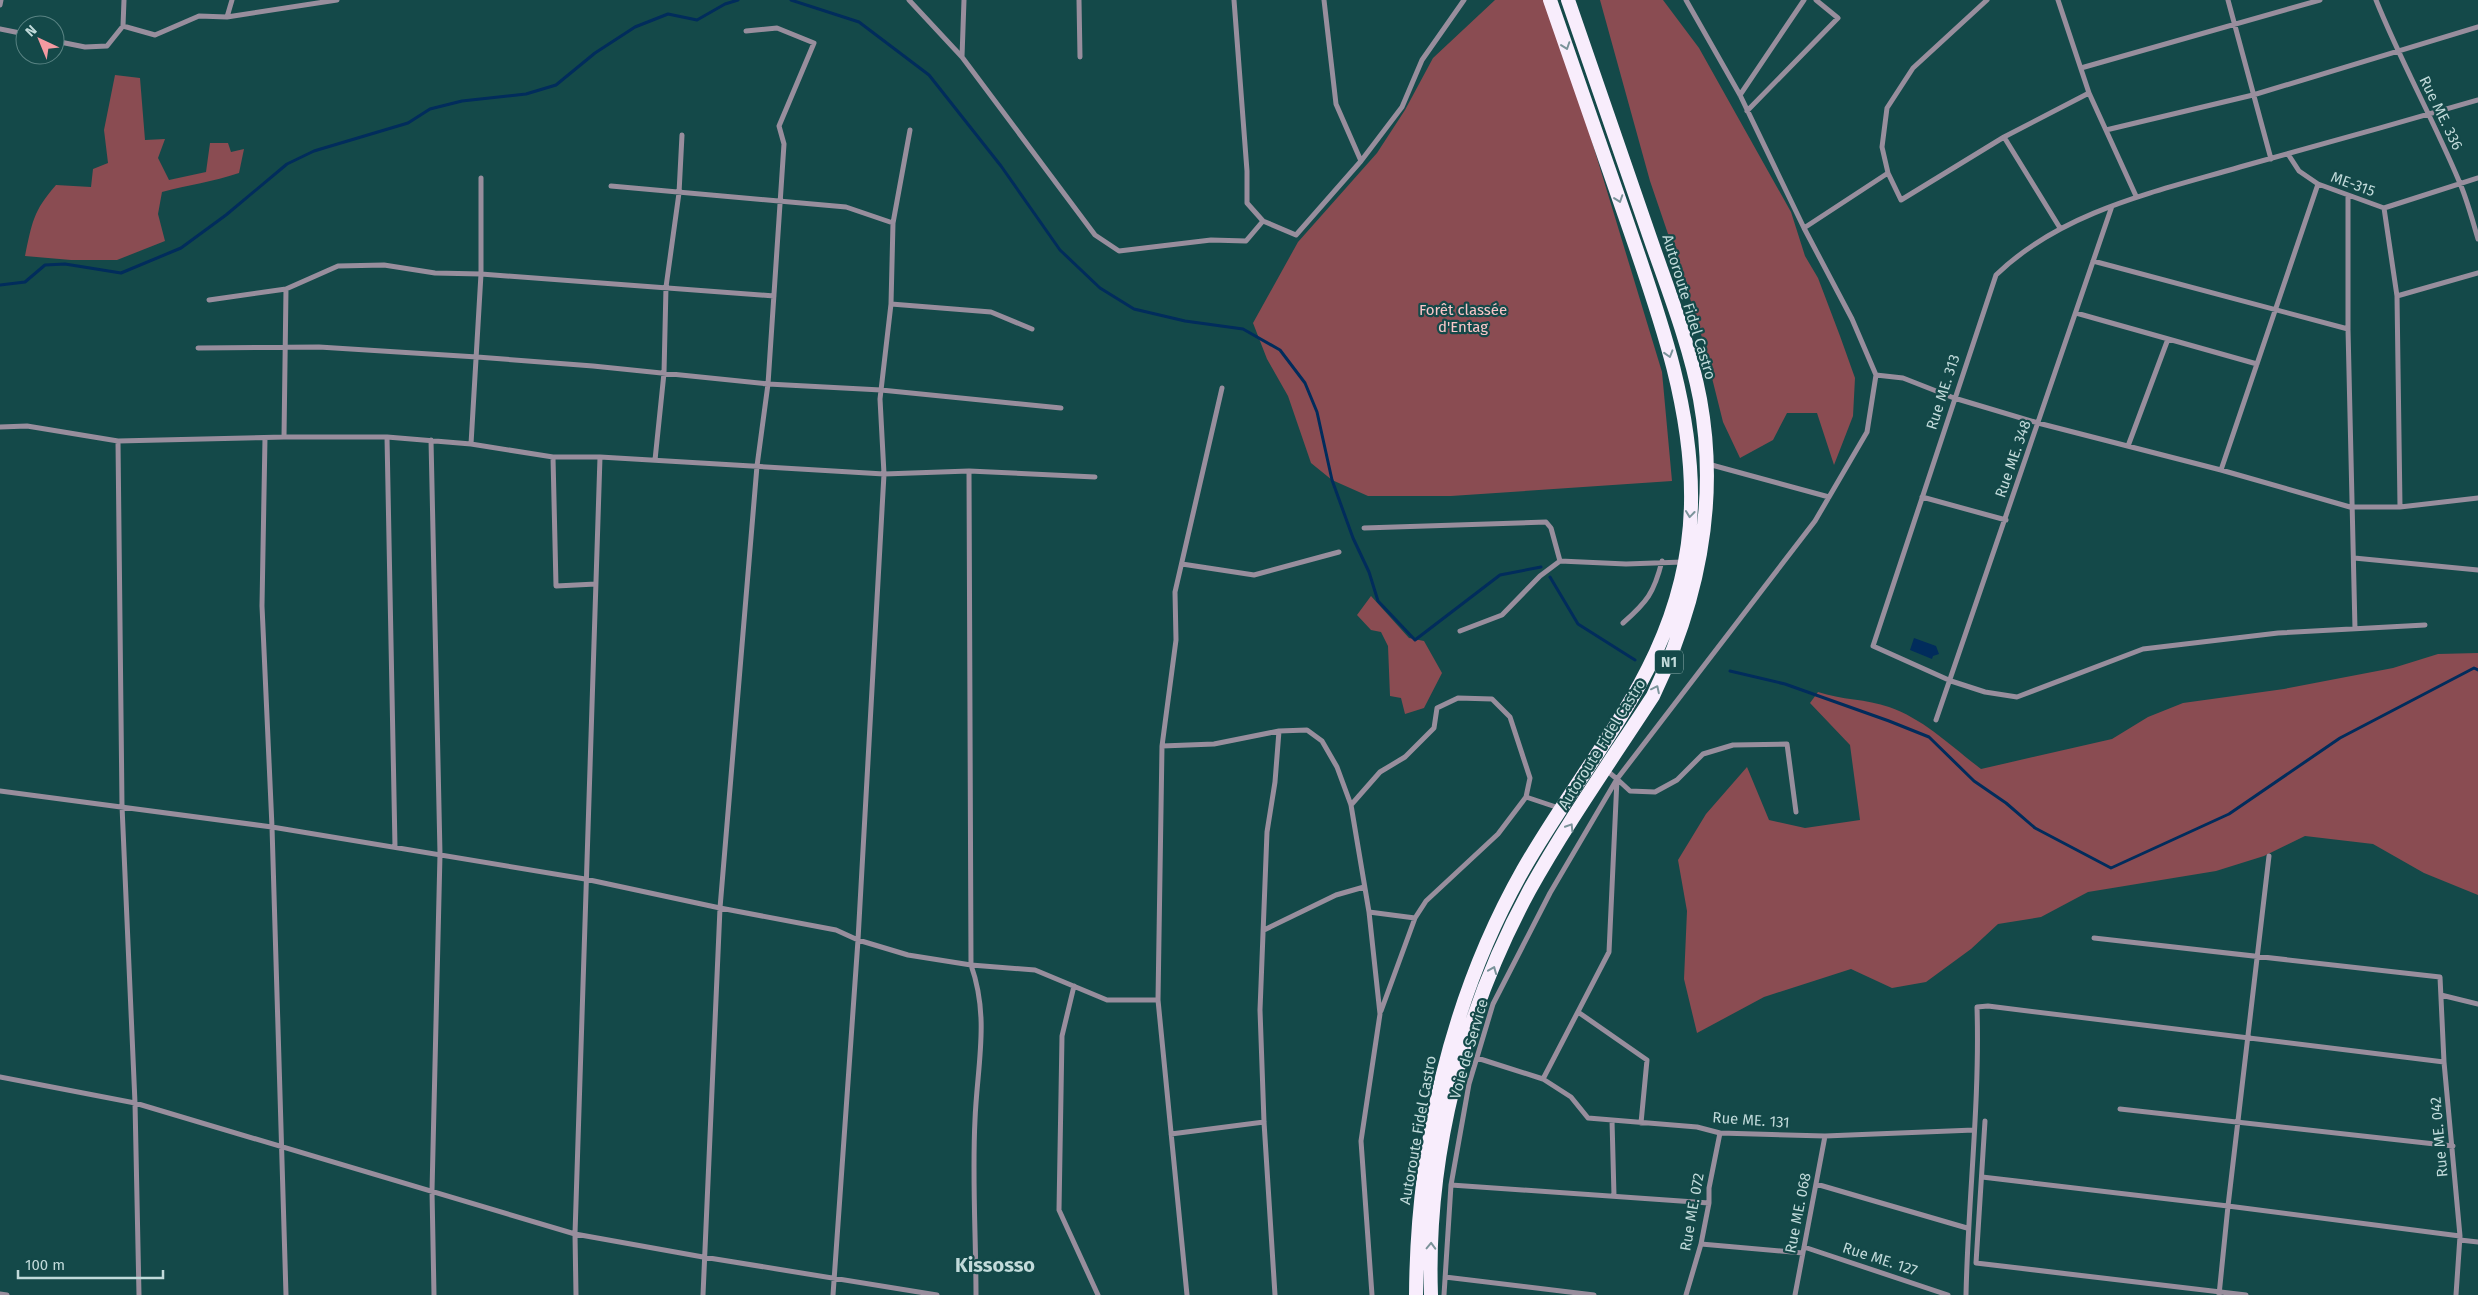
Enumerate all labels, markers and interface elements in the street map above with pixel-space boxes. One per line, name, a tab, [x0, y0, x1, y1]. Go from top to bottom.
north arrow	[15, 15, 65, 65]
text: N	[22, 22, 41, 40]
one-way arrow	[1560, 41, 1570, 50]
street label: Rue ME. 336	[2415, 73, 2467, 153]
street label: ME-315	[2328, 168, 2378, 200]
one-way arrow	[1613, 195, 1623, 203]
street label: Autoroute Fidel Castro	[1658, 232, 1720, 382]
park label: Forêt classée d'Entag	[1419, 301, 1507, 336]
one-way arrow	[1664, 349, 1674, 358]
street label: Rue ME. 313	[1922, 352, 1964, 432]
street label: Rue ME. 348	[1991, 418, 2035, 500]
one-way arrow	[1685, 510, 1696, 518]
road number: N1	[1655, 650, 1683, 674]
street label: Autoroute Fidel Castro	[1554, 675, 1650, 813]
one-way arrow	[1650, 685, 1660, 694]
one-way arrow	[1563, 823, 1573, 832]
one-way arrow	[1487, 966, 1497, 975]
street label: Voie de Service	[1446, 997, 1492, 1101]
street label: Autoroute Fidel Castro	[1396, 1054, 1440, 1206]
street label: Rue ME. 042	[2427, 1096, 2451, 1178]
street label: Rue ME. 131	[1712, 1108, 1790, 1132]
street label: Rue ME. 072	[1676, 1171, 1708, 1253]
street label: Rue ME. 068	[1781, 1171, 1815, 1255]
street label: Rue ME. 127	[1840, 1238, 1920, 1280]
one-way arrow	[1425, 1242, 1436, 1250]
scale bar	[18, 1248, 162, 1280]
district label: Kissosso	[955, 1253, 1035, 1277]
text: 100 m	[25, 1256, 65, 1274]

